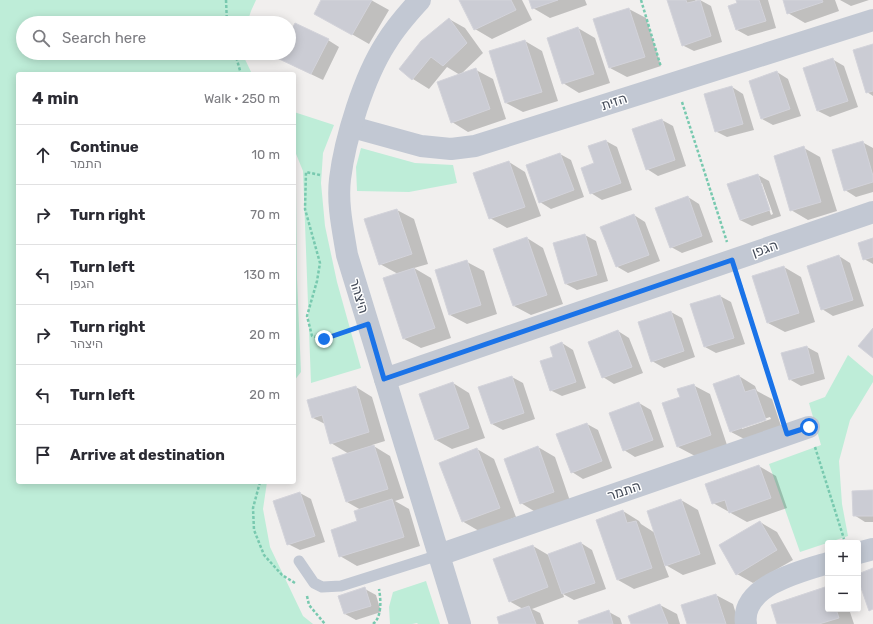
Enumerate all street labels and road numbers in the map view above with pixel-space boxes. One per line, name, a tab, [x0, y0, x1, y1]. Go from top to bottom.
street label: הזית	[599, 90, 629, 114]
street label: הגפן	[750, 237, 780, 261]
street label: היצהר	[346, 276, 372, 316]
street label: התמר	[605, 477, 643, 505]

